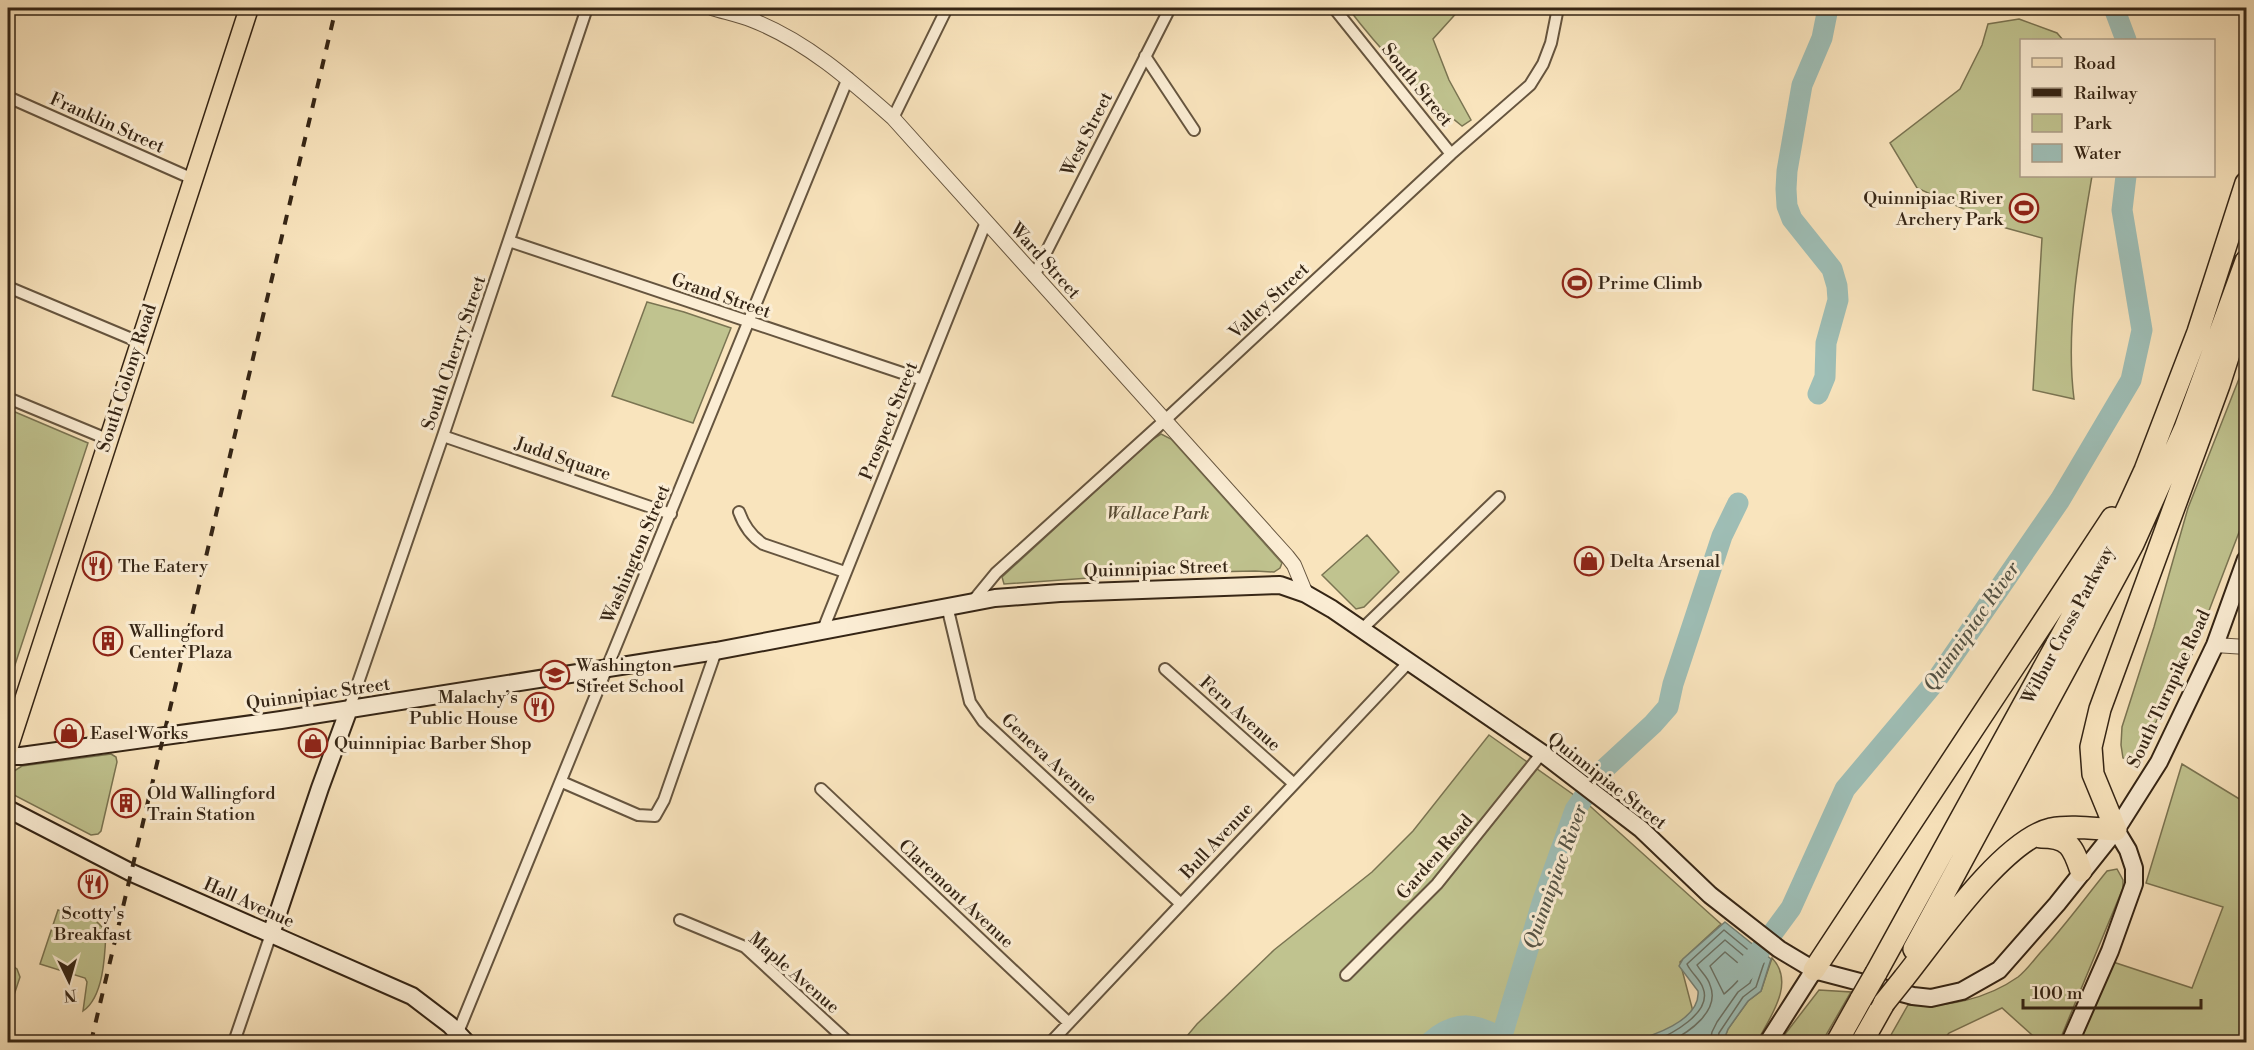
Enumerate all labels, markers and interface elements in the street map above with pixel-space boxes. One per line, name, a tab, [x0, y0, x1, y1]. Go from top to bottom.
street label: South Street	[1376, 39, 1458, 132]
legend	[2020, 39, 2215, 177]
text: Road	[2074, 52, 2117, 75]
text: Railway	[2074, 82, 2138, 105]
street label: Franklin Street	[46, 87, 169, 159]
street label: West Street	[1056, 88, 1118, 181]
text: Park	[2074, 112, 2113, 135]
text: Water	[2073, 142, 2122, 165]
place label: Quinnipiac River Archery Park	[1863, 187, 2005, 231]
sports icon: Quinnipiac River Archery Park	[2008, 192, 2040, 224]
street label: Ward Street	[1004, 217, 1086, 304]
street label: Valley Street	[1223, 258, 1314, 345]
sports icon: Prime Climb	[1561, 267, 1593, 299]
street label: Grand Street	[668, 268, 774, 324]
street label: South Cherry Street	[417, 272, 491, 433]
place label: Prime Climb	[1598, 272, 1703, 295]
street label: South Colony Road	[92, 300, 162, 455]
street label: Prospect Street	[855, 358, 923, 483]
street label: Judd Square	[511, 432, 614, 486]
street label: Washington Street	[596, 481, 676, 628]
park label: Wallace Park	[1107, 502, 1209, 525]
street label: Wilbur Cross Parkway	[2016, 542, 2120, 709]
shop icon: Delta Arsenal	[1573, 545, 1605, 577]
restaurant icon: The Eatery	[81, 550, 113, 582]
place label: Delta Arsenal	[1610, 550, 1721, 573]
place label: The Eatery	[118, 555, 208, 578]
street label: Quinnipiac Street	[1083, 555, 1229, 583]
water label: Quinnipiac River	[1918, 557, 2026, 696]
street label: South Turnpike Road	[2122, 605, 2216, 772]
place label: Wallingford Center Plaza	[128, 620, 233, 664]
building icon: Wallingford Center Plaza	[92, 625, 124, 657]
place label: Washington Street School	[575, 654, 685, 698]
school or university icon: Washington Street School	[539, 659, 571, 691]
street label: Fern Avenue	[1195, 671, 1285, 757]
street label: Quinnipiac Street	[245, 672, 392, 715]
place label: Malachy’s Public House	[409, 686, 518, 730]
restaurant icon: Malachy’s Public House	[523, 691, 555, 723]
street label: Geneva Avenue	[996, 709, 1102, 809]
shop icon: Easel Works	[53, 717, 85, 749]
place label: Easel Works	[90, 722, 188, 745]
shop icon: Quinnipiac Barber Shop	[297, 727, 329, 759]
street label: Quinnipiac Street	[1543, 727, 1672, 835]
place label: Quinnipiac Barber Shop	[334, 732, 532, 755]
place label: Old Wallingford Train Station	[147, 782, 276, 826]
building icon: Old Wallingford Train Station	[110, 787, 142, 819]
street label: Bull Avenue	[1175, 798, 1258, 885]
water label: Quinnipiac River	[1518, 801, 1594, 953]
street label: Garden Road	[1392, 809, 1479, 904]
street label: Claremont Avenue	[893, 835, 1019, 953]
restaurant icon: Scotty's Breakfast	[77, 868, 109, 900]
street label: Hall Avenue	[200, 873, 298, 933]
place label: Scotty's Breakfast	[53, 902, 133, 946]
street label: Maple Avenue	[744, 927, 844, 1019]
north arrow	[39, 951, 99, 1011]
scale bar	[2023, 972, 2202, 1010]
text: 100 m	[2032, 982, 2083, 1005]
text: N	[63, 984, 77, 1005]

